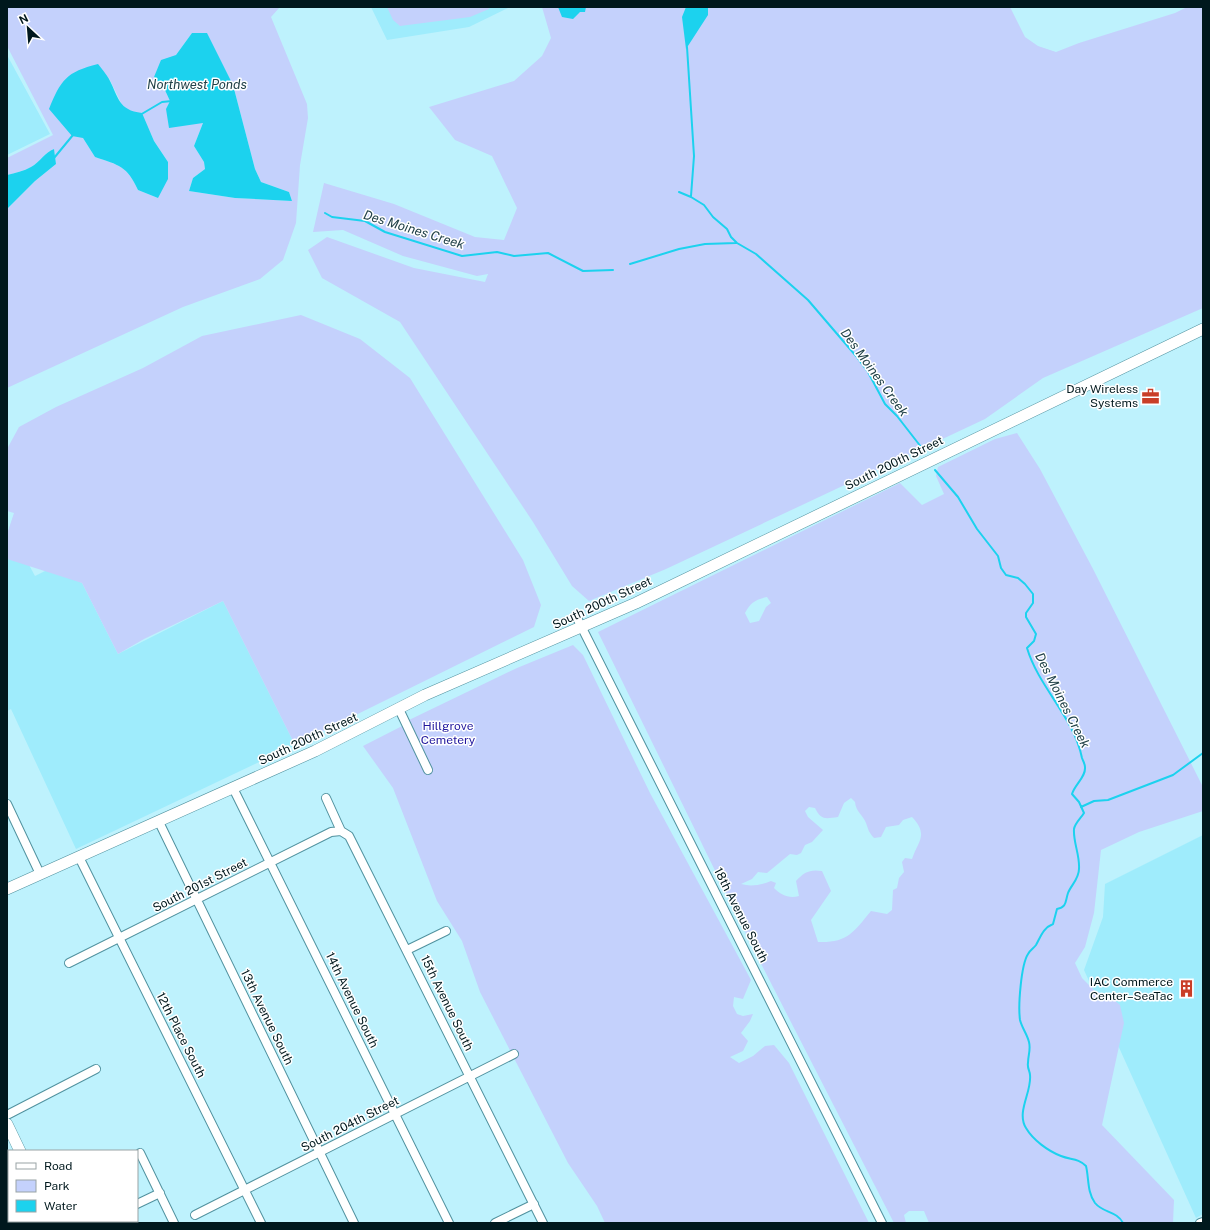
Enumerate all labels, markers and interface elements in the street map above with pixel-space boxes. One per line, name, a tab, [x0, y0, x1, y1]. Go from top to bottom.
north arrow	[8, 8, 48, 48]
text: N	[17, 12, 30, 26]
water label: Northwest Ponds	[147, 77, 247, 92]
water label: Des Moines Creek	[361, 207, 466, 252]
water label: Des Moines Creek	[838, 325, 911, 419]
place label: Day Wireless Systems	[1066, 382, 1138, 410]
office icon: Day Wireless Systems	[1141, 386, 1161, 406]
street label: South 200th Street	[843, 433, 946, 493]
street label: South 200th Street	[550, 574, 654, 632]
water label: Des Moines Creek	[1032, 650, 1093, 750]
street label: South 200th Street	[256, 710, 360, 768]
park label: Hillgrove Cemetery	[421, 719, 476, 747]
street label: South 201st Street	[150, 855, 250, 915]
street label: 18th Avenue South	[711, 865, 771, 965]
street label: 14th Avenue South	[323, 950, 381, 1050]
street label: 15th Avenue South	[418, 953, 476, 1053]
street label: 13th Avenue South	[238, 967, 296, 1067]
place label: IAC Commerce Center–SeaTac	[1090, 975, 1173, 1003]
building icon: IAC Commerce Center–SeaTac	[1176, 979, 1196, 999]
street label: 12th Place South	[153, 990, 209, 1080]
street label: South 204th Street	[299, 1093, 402, 1155]
legend	[8, 1150, 138, 1222]
text: Road	[44, 1159, 72, 1173]
text: Park	[44, 1179, 70, 1193]
text: Water	[44, 1199, 78, 1213]

